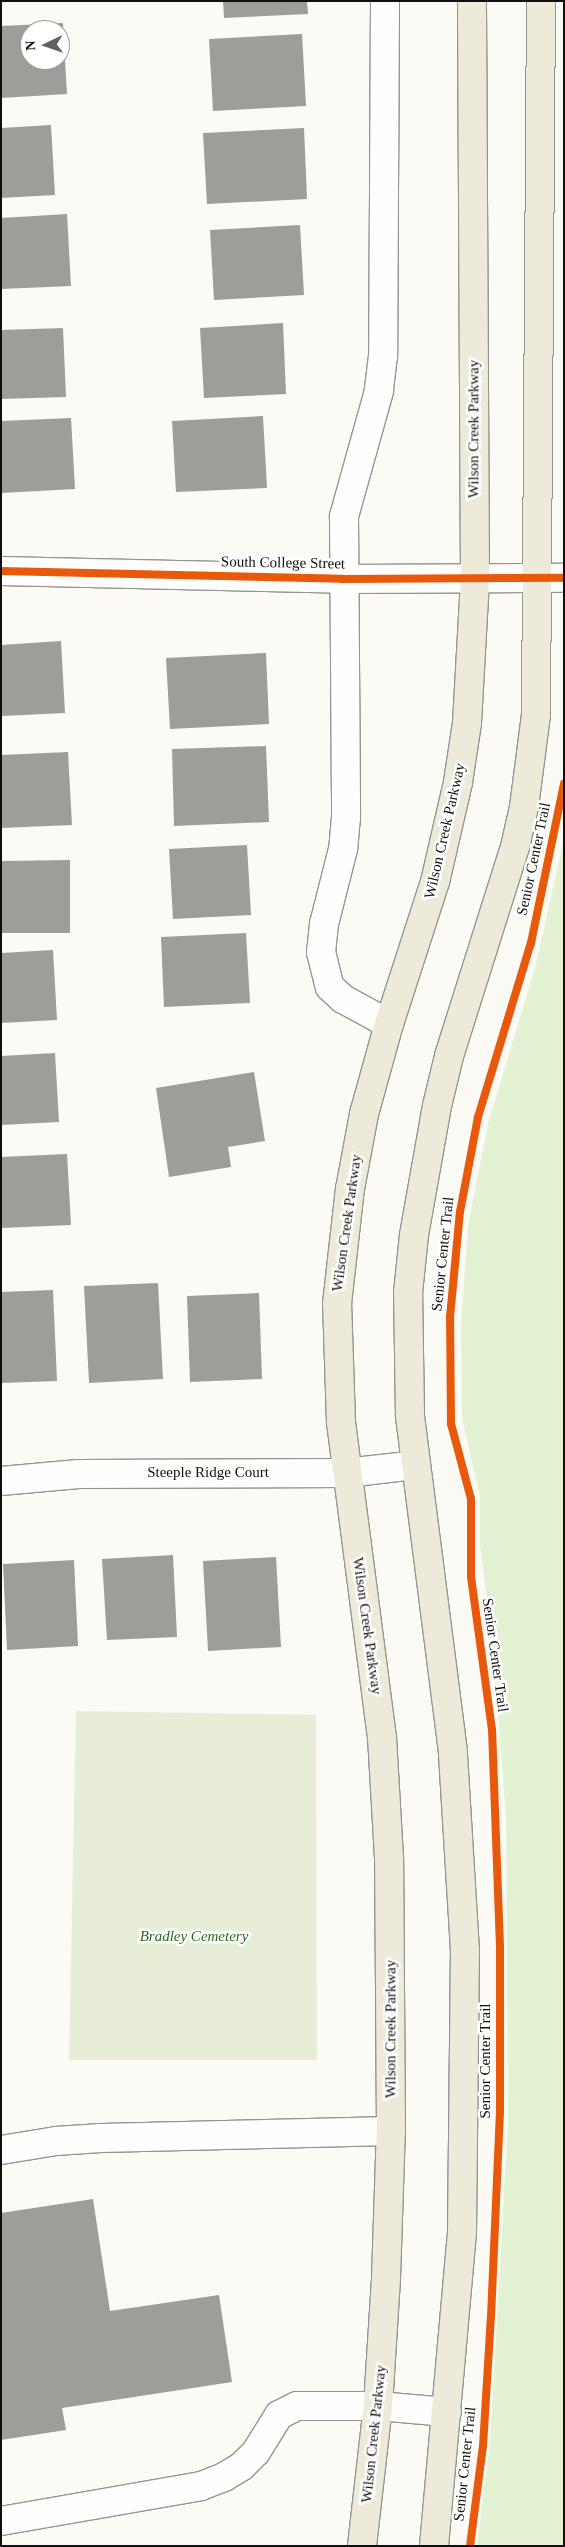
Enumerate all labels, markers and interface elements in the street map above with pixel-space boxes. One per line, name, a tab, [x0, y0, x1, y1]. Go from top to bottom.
north arrow	[20, 20, 70, 70]
text: N	[23, 40, 38, 51]
street label: Wilson Creek Parkway	[465, 360, 483, 498]
street label: South College Street	[221, 553, 345, 573]
street label: Wilson Creek Parkway	[421, 761, 469, 901]
street label: Senior Center Trail	[513, 801, 555, 917]
street label: Wilson Creek Parkway	[328, 1153, 366, 1293]
street label: Senior Center Trail	[428, 1196, 458, 1312]
street label: Steeple Ridge Court	[147, 1464, 269, 1482]
street label: Wilson Creek Parkway	[348, 1556, 386, 1696]
street label: Senior Center Trail	[478, 1597, 512, 1713]
park label: Bradley Cemetery	[140, 1928, 248, 1946]
street label: Wilson Creek Parkway	[382, 1960, 400, 2098]
street label: Senior Center Trail	[477, 2003, 495, 2119]
street label: Wilson Creek Parkway	[358, 2364, 390, 2504]
street label: Senior Center Trail	[450, 2406, 480, 2522]

